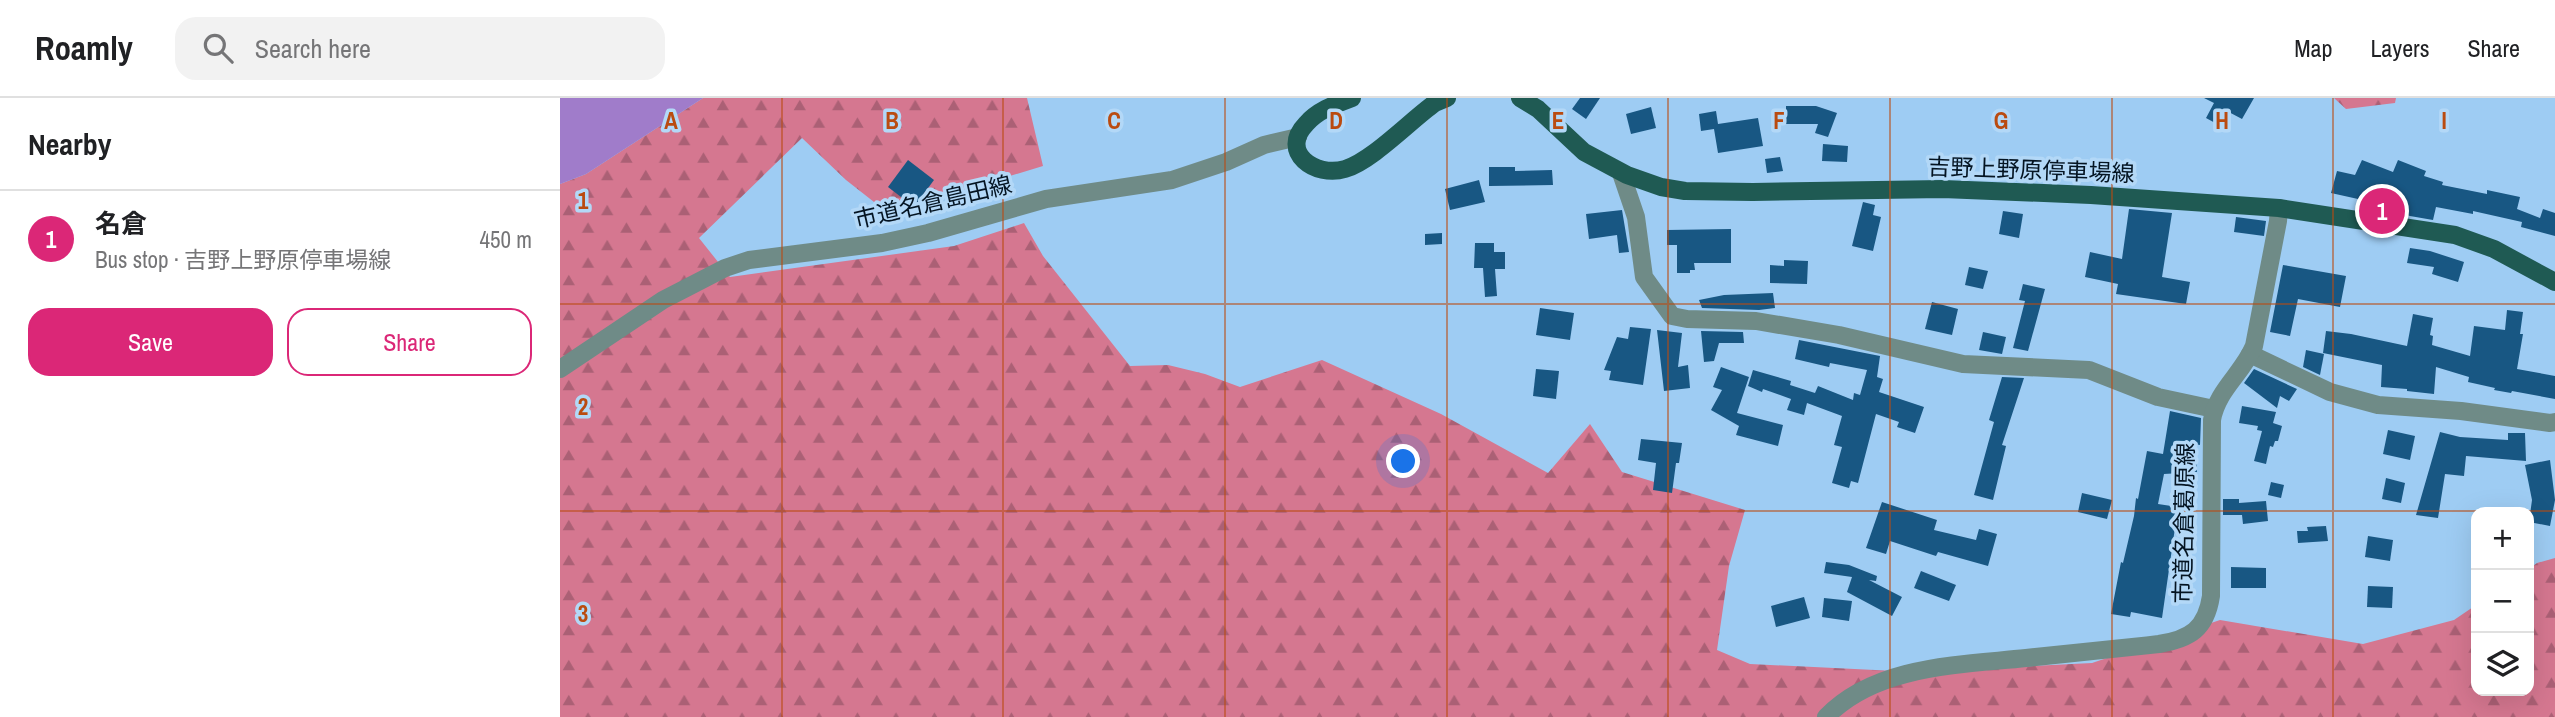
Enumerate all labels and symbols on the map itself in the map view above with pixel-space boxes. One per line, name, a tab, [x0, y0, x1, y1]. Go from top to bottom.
text: A	[664, 105, 678, 136]
text: B	[885, 105, 899, 136]
text: C	[1107, 105, 1121, 136]
text: D	[1329, 105, 1343, 136]
text: E	[1552, 105, 1564, 136]
text: F	[1773, 105, 1785, 136]
text: G	[1994, 105, 2008, 136]
text: H	[2215, 105, 2229, 136]
text: I	[2441, 105, 2447, 136]
street label: 吉野上野原停車場線	[1927, 150, 2135, 189]
street label: 市道名倉島田線	[851, 168, 1015, 235]
text: 1	[578, 185, 589, 216]
pin: 1	[2359, 185, 2405, 237]
text: 2	[578, 391, 588, 422]
street label: 市道名倉葛原線	[2167, 442, 2200, 604]
your location	[1386, 444, 1420, 478]
text: 3	[578, 598, 588, 629]

